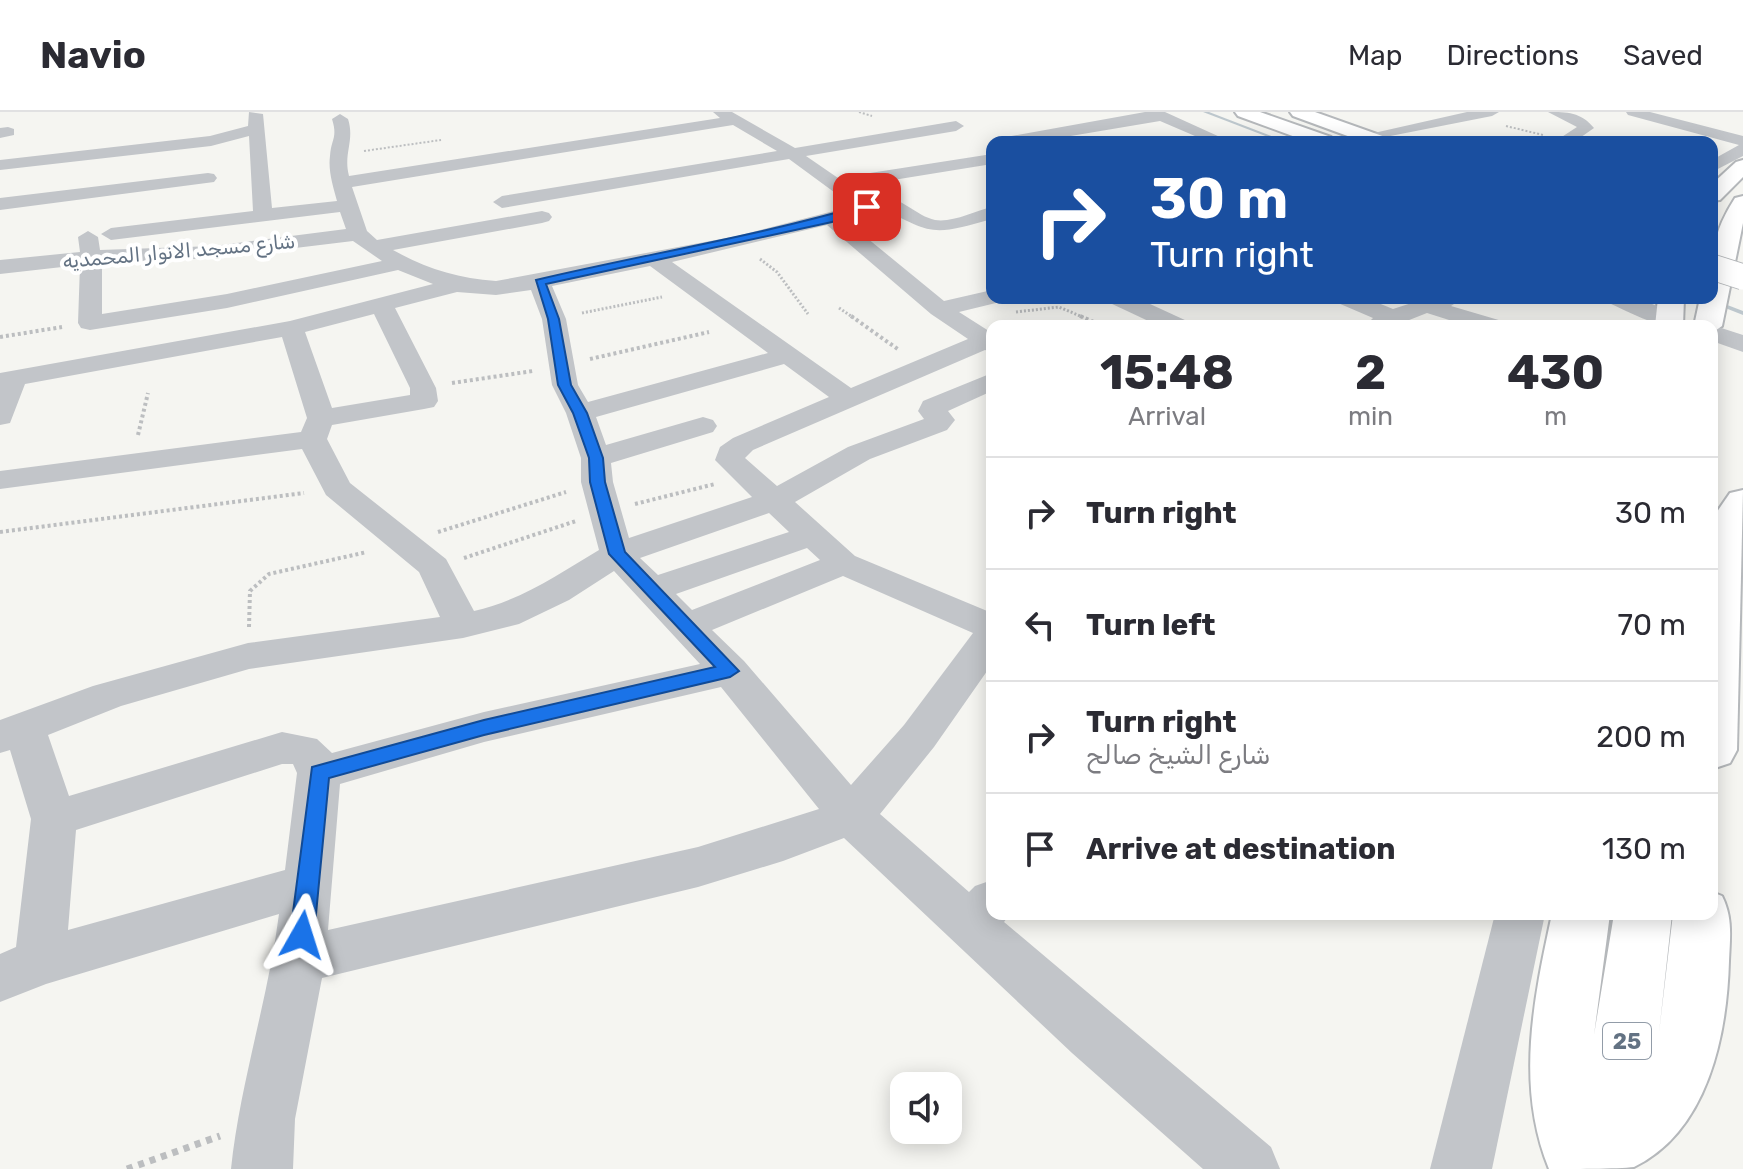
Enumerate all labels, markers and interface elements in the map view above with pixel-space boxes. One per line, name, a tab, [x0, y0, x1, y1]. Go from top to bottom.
text: Navio	[40, 32, 146, 78]
text: Map	[1348, 39, 1402, 72]
text: Directions	[1446, 39, 1579, 72]
text: Saved	[1623, 39, 1703, 72]
text: 30 m	[1150, 166, 1288, 232]
icon: right	[1018, 168, 1122, 272]
pin	[833, 173, 901, 241]
icon: arrive	[845, 185, 889, 229]
street label: شارع مسجد الانوار المحمديه	[62, 229, 296, 275]
text: Turn right	[1150, 233, 1314, 276]
text: 15:48	[1100, 344, 1234, 401]
text: 2	[1355, 344, 1386, 401]
text: 430	[1507, 344, 1604, 401]
text: Arrival	[1128, 401, 1206, 432]
text: min	[1348, 401, 1393, 432]
text: m	[1544, 401, 1567, 432]
icon: right	[1018, 491, 1062, 535]
text: Turn right	[1086, 495, 1237, 531]
text: 30 m	[1615, 495, 1686, 531]
icon: left	[1018, 603, 1062, 647]
text: Turn left	[1086, 607, 1216, 643]
text: 70 m	[1618, 607, 1686, 643]
text: Turn right	[1086, 704, 1237, 740]
icon: right	[1018, 715, 1062, 759]
text: 200 m	[1596, 719, 1686, 755]
text: شارع الشيخ صالح	[1086, 740, 1271, 771]
icon: arrive	[1018, 827, 1062, 871]
text: Arrive at destination	[1086, 831, 1396, 867]
text: 130 m	[1602, 831, 1686, 867]
position arrow	[260, 893, 344, 977]
road number: 25	[1603, 1023, 1651, 1059]
map controls	[890, 1072, 962, 1144]
button: sound	[890, 1072, 962, 1144]

